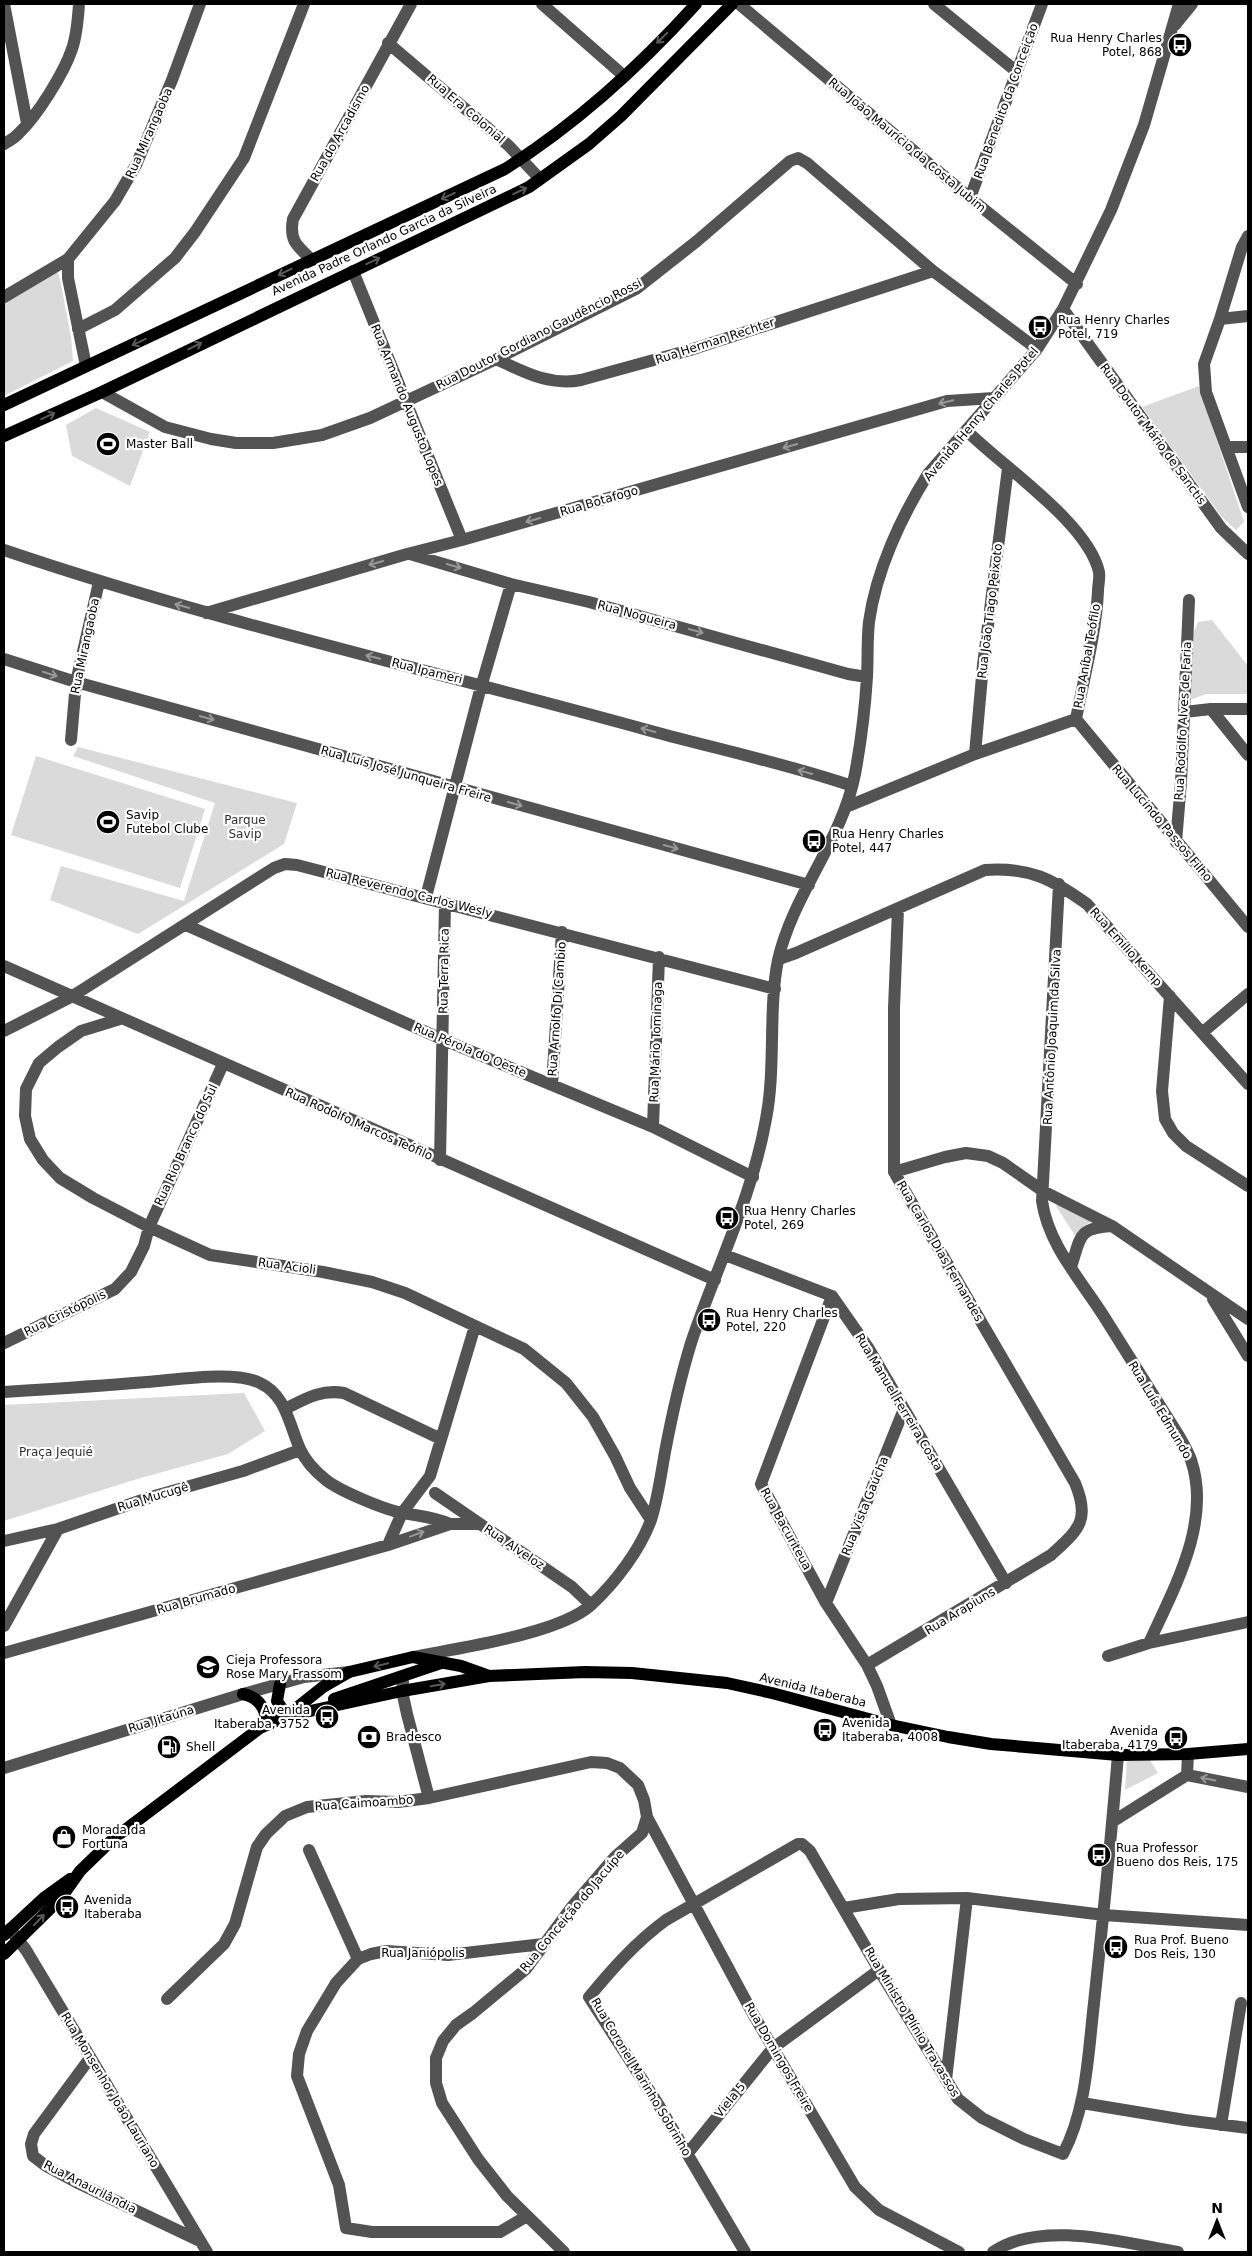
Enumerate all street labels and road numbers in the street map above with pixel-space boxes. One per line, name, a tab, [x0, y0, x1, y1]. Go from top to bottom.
street label: Rua Benedito da Conceição	[971, 21, 1041, 181]
street label: Rua Era Colonial	[424, 71, 508, 147]
street label: Rua João Maurício da Costa Jubim	[825, 75, 989, 215]
street label: Rua do Arcadismo	[308, 82, 372, 184]
street label: Rua Mirangaoba	[123, 86, 175, 180]
street label: Avenida Padre Orlando Garcia da Silveira	[269, 182, 499, 298]
street label: Rua Doutor Gordiano Gaudêncio Rossi	[434, 276, 644, 392]
street label: Rua Herman Rechter	[654, 315, 776, 367]
street label: Rua Armando Augusto Lopes	[368, 322, 446, 488]
street label: Avenida Henry Charles Potel	[921, 344, 1041, 484]
street label: Rua Doutor Mário de Sanctis	[1097, 361, 1209, 507]
street label: Rua Botafogo	[558, 483, 640, 519]
street label: Rua João Tiago Peixoto	[975, 543, 1005, 679]
street label: Rua Mirangaoba	[68, 597, 102, 695]
street label: Rua Nogueira	[596, 598, 678, 632]
street label: Rua Aníbal Teófilo	[1071, 603, 1103, 709]
street label: Rua Rodolfo Alves de Faria	[1172, 641, 1194, 801]
street label: Rua Ipameri	[390, 655, 464, 687]
street label: Rua Luís José Junqueira Freire	[319, 743, 493, 805]
street label: Rua Lucindo Passos Filho	[1109, 762, 1215, 884]
street label: Rua Reverendo Carlos Wesly	[324, 865, 494, 921]
street label: Rua Emílio Kemp	[1087, 905, 1165, 989]
street label: Rua Terra Rica	[436, 928, 452, 1014]
street label: Rua Arnolfo Di Cambio	[545, 941, 569, 1077]
street label: Rua Antônio Joaquim da Silva	[1040, 949, 1064, 1125]
street label: Rua Mário Tominaga	[647, 981, 665, 1103]
street label: Rua Pérola do Oeste	[411, 1020, 529, 1080]
street label: Rua Rio Branco do Sul	[152, 1082, 220, 1208]
street label: Rua Rodolfo Marcos Teófilo	[283, 1085, 435, 1163]
street label: Rua Carlos Dias Fernandes	[894, 1178, 986, 1324]
street label: Rua Acioli	[257, 1255, 317, 1277]
street label: Rua Cristópolis	[22, 1287, 108, 1339]
street label: Rua Manuel Ferreira Costa	[852, 1331, 946, 1473]
street label: Rua Luís Edmundo	[1125, 1359, 1195, 1461]
street label: Rua Vista Gaúcha	[839, 1454, 891, 1558]
street label: Rua Mucugê	[116, 1480, 190, 1514]
street label: Rua Bacuriteua	[758, 1486, 814, 1572]
street label: Rua Alveloz	[481, 1522, 547, 1572]
street label: Rua Brumado	[155, 1581, 237, 1617]
street label: Rua Arapiuns	[922, 1585, 998, 1637]
street label: Avenida Itaberaba	[758, 1670, 868, 1710]
street label: Rua Jitaúna	[126, 1702, 196, 1736]
street label: Rua Caimoambo	[314, 1793, 414, 1813]
street label: Rua Conceição do Jacuípe	[517, 1847, 627, 1975]
street label: Rua Ministro Plínio Travassos	[862, 1945, 962, 2099]
street label: Rua Janiópolis	[381, 1946, 465, 1960]
street label: Rua Coronel Marinho Sobrinho	[588, 1995, 694, 2159]
street label: Rua Domingos Freire	[742, 2000, 816, 2114]
street label: Rua Monsenhor João Lauriano	[58, 2010, 162, 2170]
street label: Viela 5	[712, 2080, 748, 2120]
street label: Rua Anaurilândia	[41, 2158, 139, 2216]

